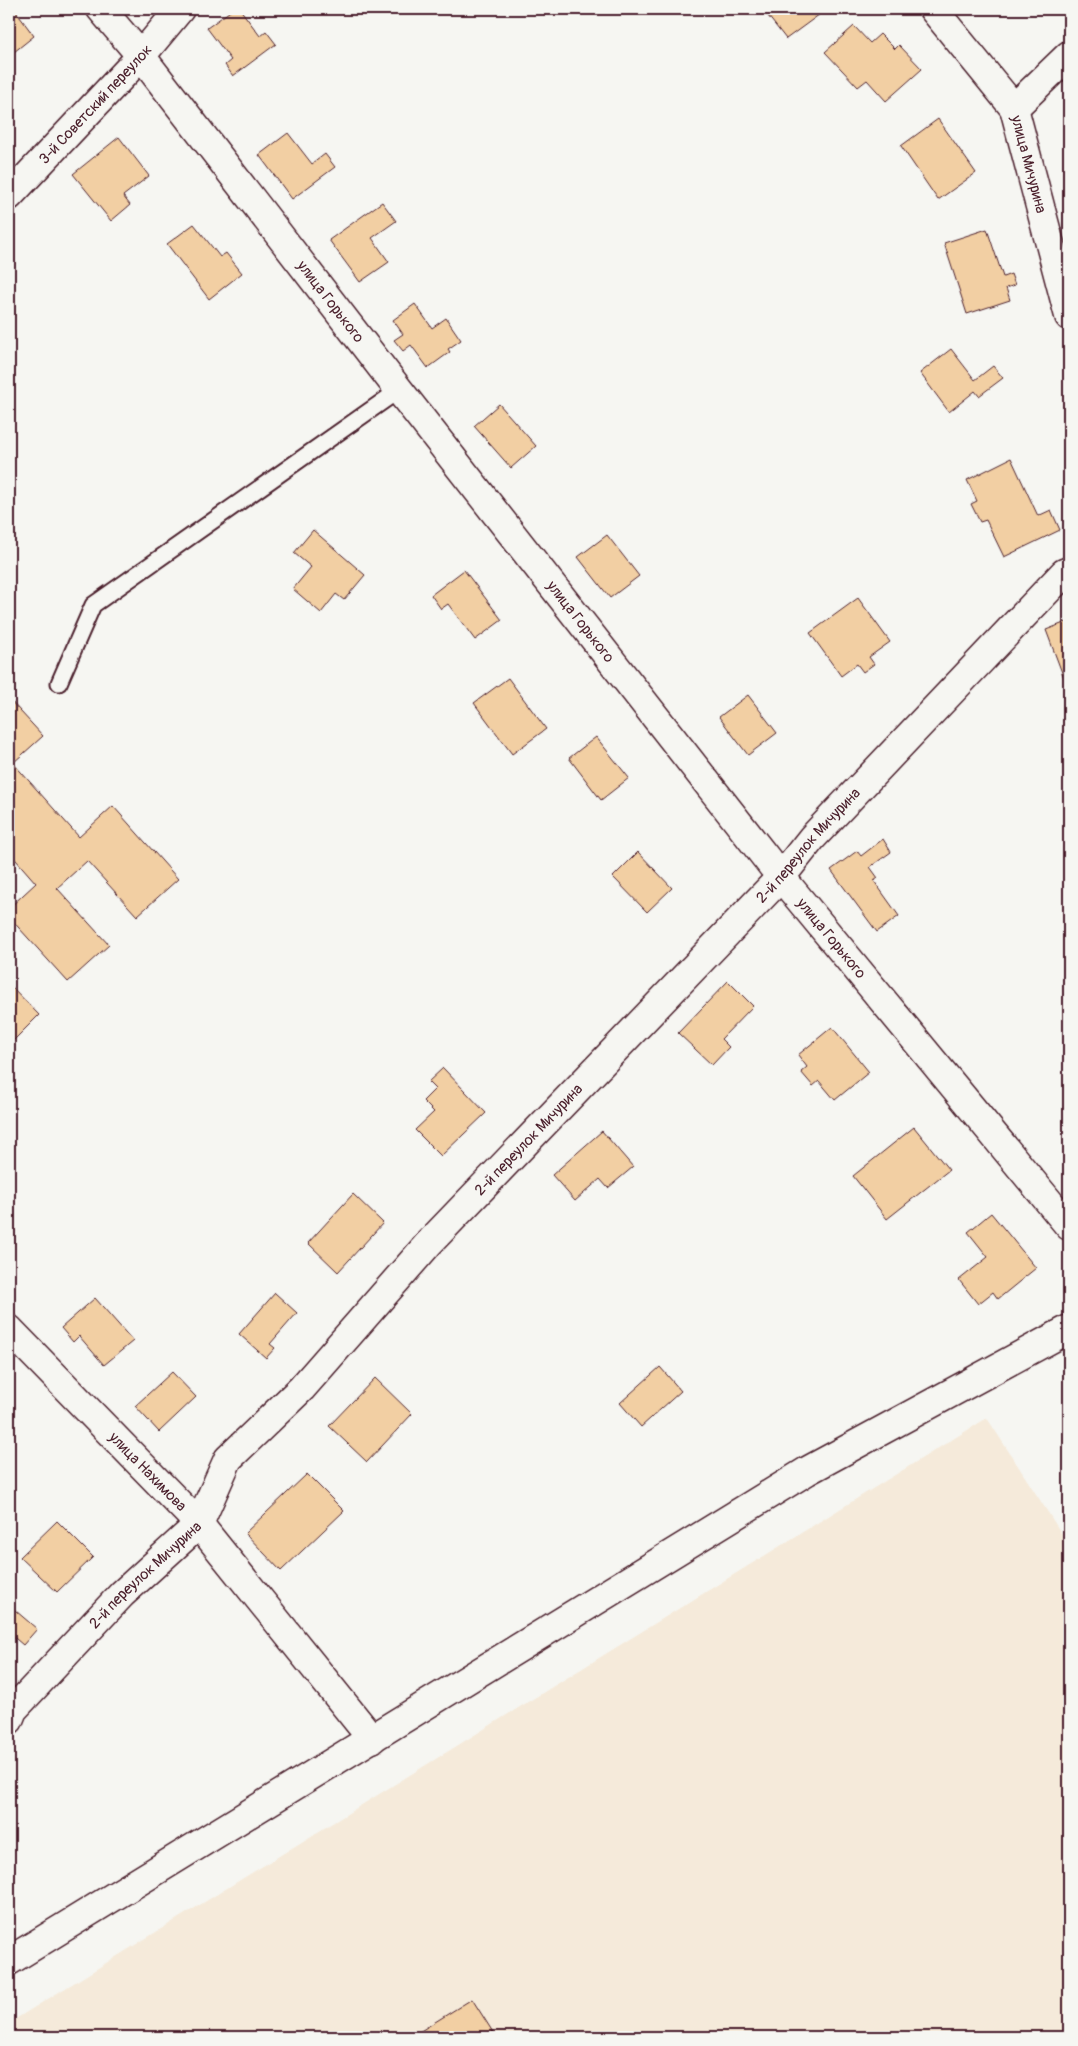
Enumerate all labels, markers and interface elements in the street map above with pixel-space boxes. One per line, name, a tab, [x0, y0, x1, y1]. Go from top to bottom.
street label: 3-й Советский переулок	[35, 41, 157, 168]
street label: улица Мичурина	[1006, 112, 1050, 215]
street label: улица Горького	[292, 256, 368, 347]
street label: улица Горького	[542, 576, 618, 667]
street label: 2-й переулок Мичурина	[752, 784, 865, 907]
street label: улица Горького	[792, 894, 870, 983]
street label: 2-й переулок Мичурина	[471, 1080, 587, 1200]
street label: улица Нахимова	[104, 1427, 191, 1516]
street label: 2-й переулок Мичурина	[85, 1517, 206, 1633]

